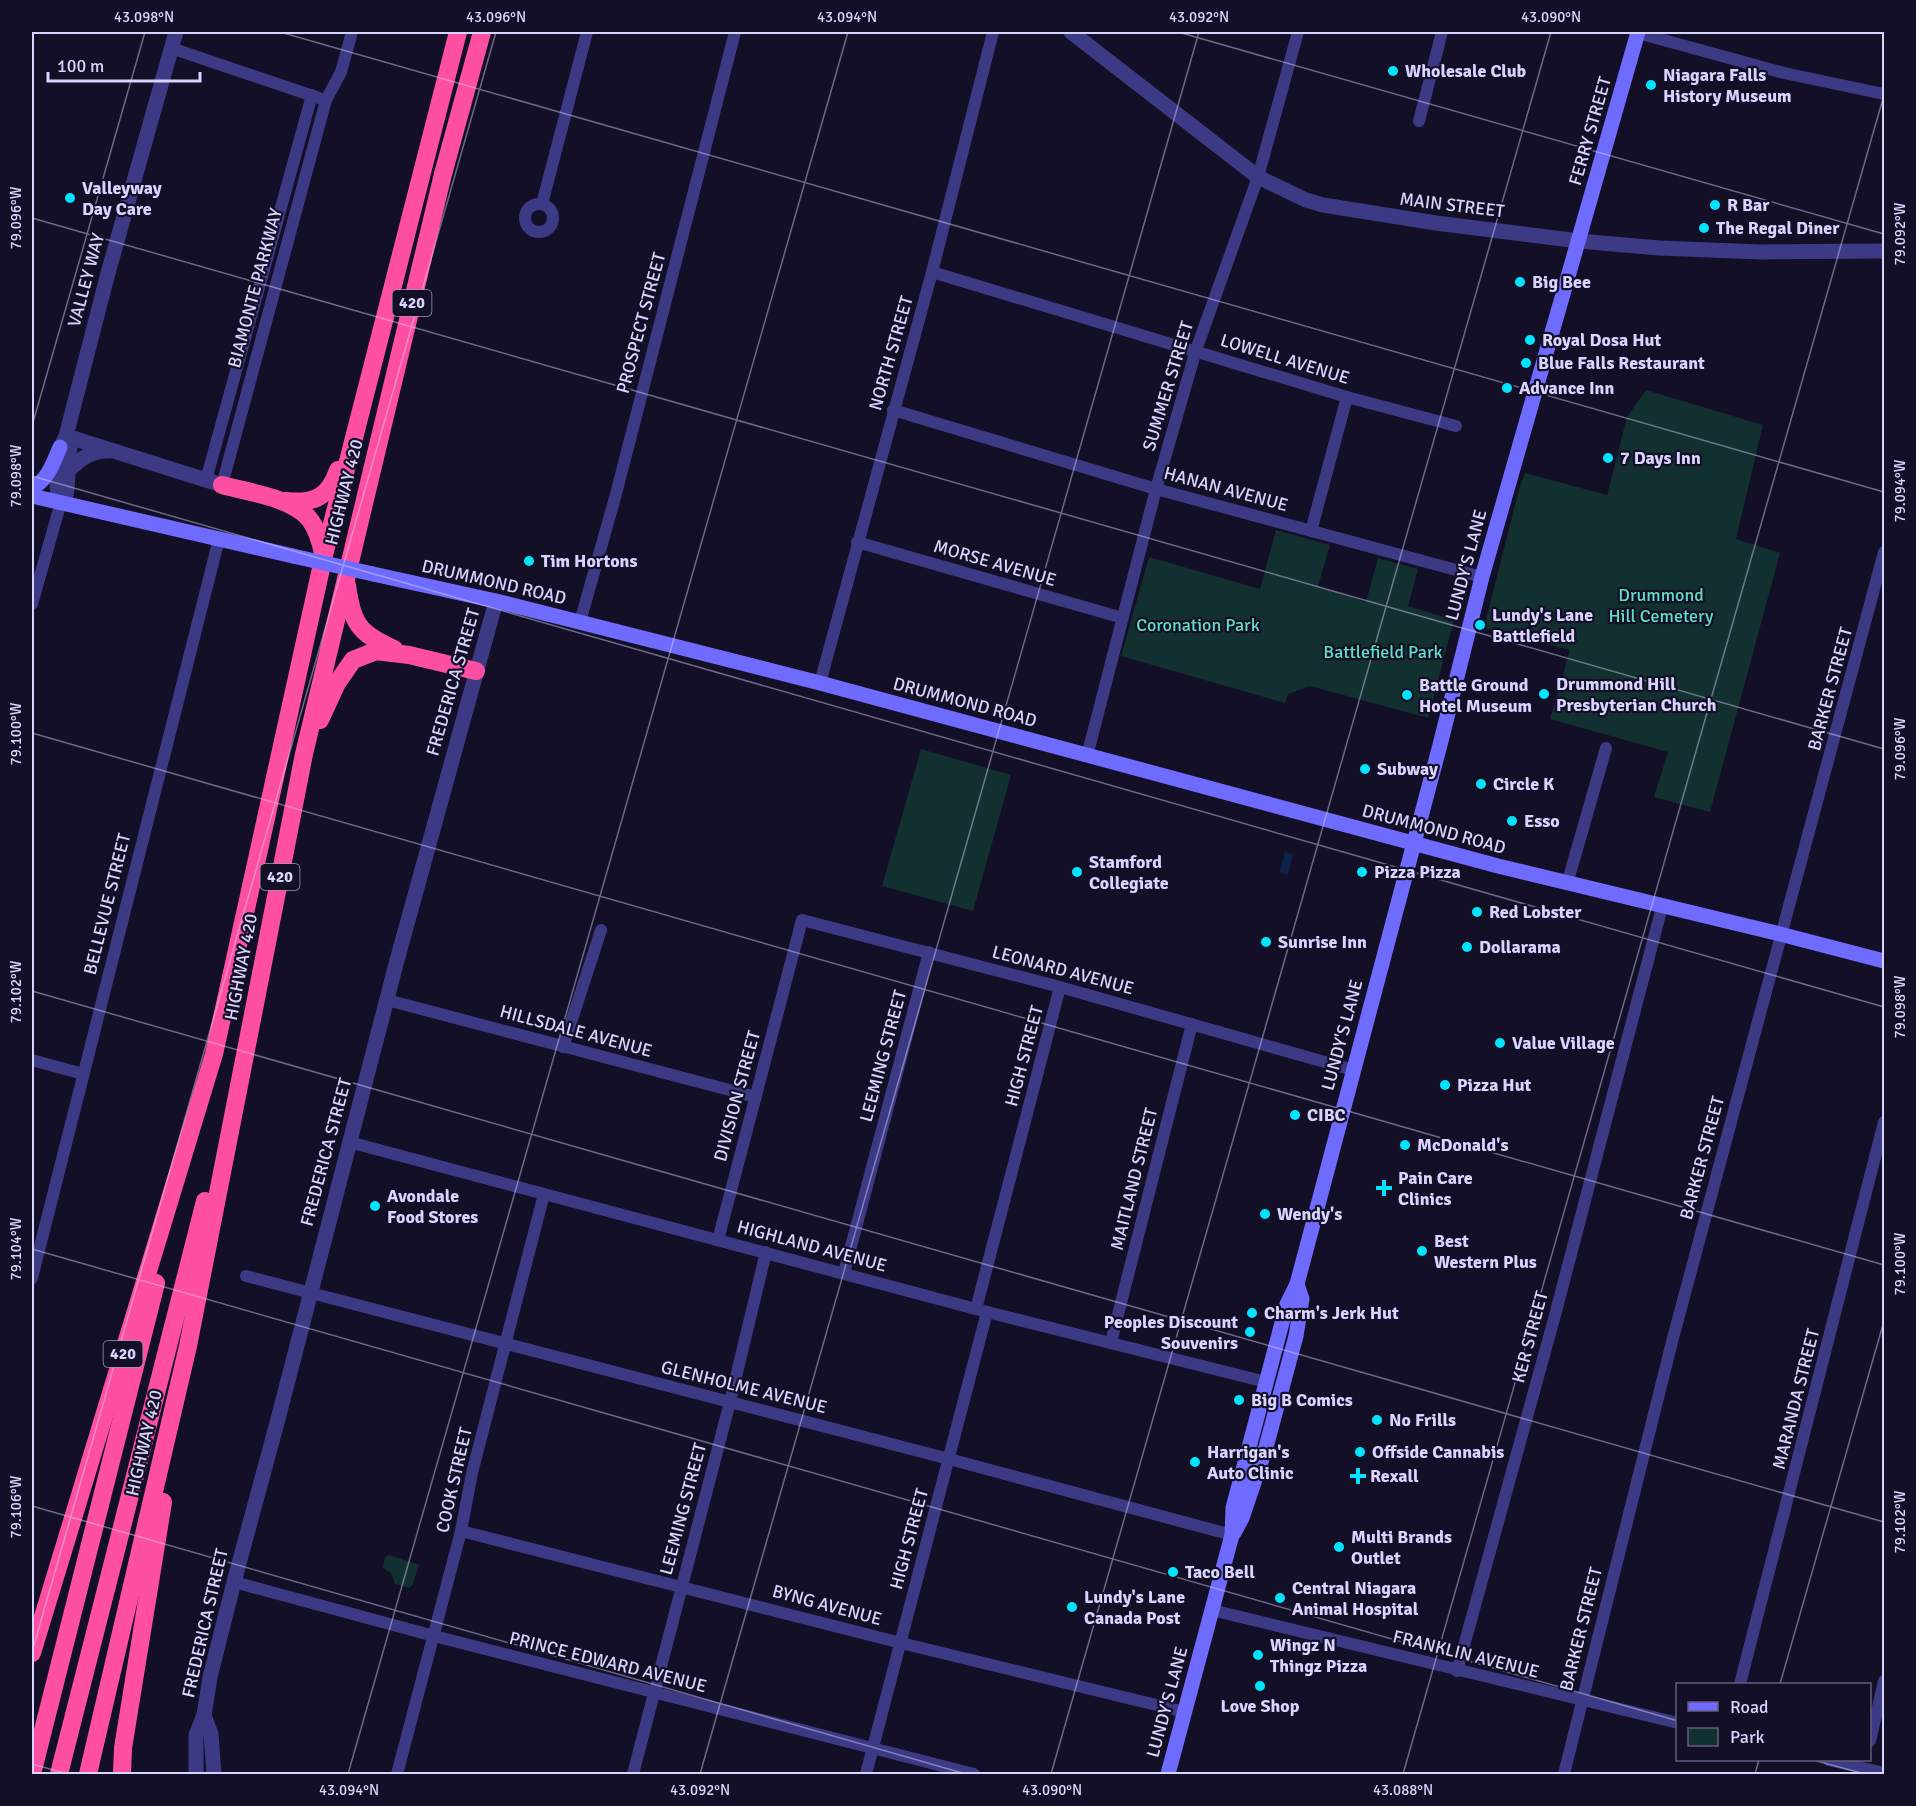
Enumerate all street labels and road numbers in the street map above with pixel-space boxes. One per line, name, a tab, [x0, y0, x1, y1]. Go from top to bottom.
street label: FERRY STREET	[1564, 74, 1616, 188]
street label: MAIN STREET	[1398, 188, 1506, 222]
street label: BIAMONTE PARKWAY	[223, 206, 287, 370]
street label: VALLEY WAY	[63, 231, 109, 329]
street label: PROSPECT STREET	[612, 250, 670, 396]
road number: 420	[392, 290, 432, 316]
street label: NORTH STREET	[864, 293, 918, 413]
street label: SUMMER STREET	[1138, 318, 1198, 453]
street label: LOWELL AVENUE	[1218, 329, 1352, 389]
street label: HIGHWAY 420	[320, 437, 368, 547]
street label: HANAN AVENUE	[1161, 462, 1291, 516]
street label: LUNDY'S LANE	[1441, 507, 1491, 623]
street label: MORSE AVENUE	[931, 535, 1059, 591]
street label: DRUMMOND ROAD	[420, 555, 568, 609]
street label: FREDERICA STREET	[421, 605, 485, 758]
street label: BARKER STREET	[1803, 625, 1857, 753]
street label: DRUMMOND ROAD	[891, 672, 1039, 732]
street label: DRUMMOND ROAD	[1360, 799, 1508, 859]
street label: BELLEVUE STREET	[79, 831, 135, 977]
road number: 420	[260, 864, 300, 890]
street label: HIGHWAY 420	[220, 912, 262, 1022]
street label: LEONARD AVENUE	[990, 940, 1136, 1000]
street label: LUNDY'S LANE	[1317, 977, 1367, 1093]
street label: LEEMING STREET	[855, 988, 911, 1124]
street label: HILLSDALE AVENUE	[497, 1000, 655, 1062]
street label: HIGH STREET	[1000, 1003, 1048, 1109]
street label: DIVISION STREET	[709, 1028, 765, 1164]
street label: FREDERICA STREET	[296, 1075, 356, 1229]
street label: BARKER STREET	[1675, 1094, 1729, 1222]
street label: MAITLAND STREET	[1106, 1105, 1162, 1253]
street label: HIGHLAND AVENUE	[735, 1215, 889, 1277]
street label: KER STREET	[1507, 1289, 1553, 1385]
street label: MARANDA STREET	[1768, 1326, 1824, 1472]
road number: 420	[104, 1341, 142, 1367]
street label: GLENHOLME AVENUE	[659, 1356, 829, 1418]
street label: HIGHWAY 420	[121, 1388, 167, 1498]
street label: COOK STREET	[431, 1425, 477, 1535]
street label: LEEMING STREET	[655, 1441, 711, 1577]
street label: HIGH STREET	[885, 1486, 933, 1592]
street label: FREDERICA STREET	[177, 1546, 233, 1700]
street label: BARKER STREET	[1555, 1565, 1607, 1693]
street label: BYNG AVENUE	[770, 1580, 884, 1630]
street label: FRANKLIN AVENUE	[1391, 1625, 1541, 1683]
street label: PRINCE EDWARD AVENUE	[507, 1627, 709, 1697]
street label: LUNDY'S LANE	[1142, 1644, 1192, 1760]

